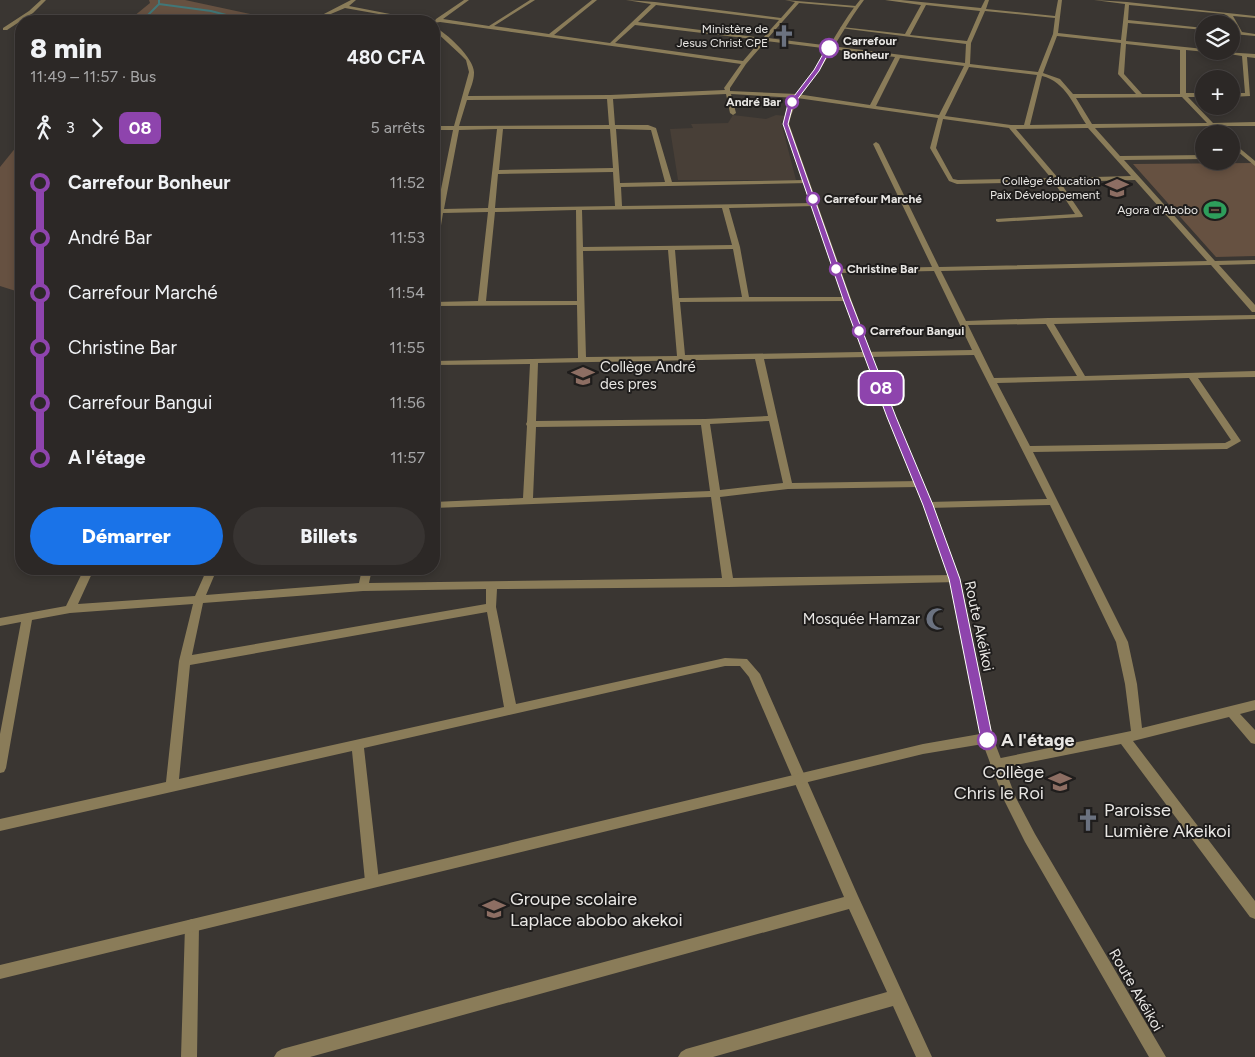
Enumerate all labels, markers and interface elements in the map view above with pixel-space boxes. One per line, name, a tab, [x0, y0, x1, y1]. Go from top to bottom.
map controls	[1195, 15, 1240, 170]
button: layers	[1195, 15, 1240, 60]
place label: Ministère de Jesus Christ CPE	[676, 22, 768, 50]
church icon: Ministère de Jesus Christ CPE	[771, 23, 797, 49]
text: 8 min	[30, 31, 102, 65]
place label: Carrefour Bonheur	[843, 34, 897, 62]
marker: Carrefour Bonheur	[819, 38, 839, 58]
text: 480 CFA	[347, 46, 425, 69]
text: 11:49 – 11:57 · Bus	[30, 67, 156, 86]
button: +	[1195, 70, 1240, 115]
place label: André Bar	[726, 95, 781, 109]
marker: André Bar	[785, 95, 799, 109]
icon: walk	[30, 114, 58, 142]
icon: forward	[83, 114, 111, 142]
text: 08	[129, 117, 151, 139]
text: 3	[66, 118, 75, 137]
text: 5 arrêts	[371, 118, 425, 137]
button: −	[1195, 125, 1240, 170]
text: Carrefour Bonheur	[68, 171, 230, 194]
text: 11:52	[390, 173, 425, 192]
place label: Collège éducation Paix Développement	[990, 174, 1100, 202]
school or university icon: Collège éducation Paix Développement	[1104, 175, 1130, 201]
marker: Carrefour Marché	[806, 192, 820, 206]
place label: Carrefour Marché	[824, 192, 922, 206]
sports icon: Agora d'Abobo	[1202, 197, 1228, 223]
place label: Agora d'Abobo	[1117, 203, 1198, 217]
text: André Bar	[68, 226, 152, 249]
text: 11:53	[390, 228, 425, 247]
marker: Christine Bar	[829, 262, 843, 276]
place label: Christine Bar	[847, 262, 919, 276]
text: Carrefour Marché	[68, 281, 218, 304]
text: 11:54	[389, 283, 425, 302]
marker: Carrefour Bangui	[852, 324, 866, 338]
place label: Carrefour Bangui	[870, 324, 964, 338]
text: Christine Bar	[68, 336, 177, 359]
text: 11:55	[389, 338, 425, 357]
place label: Collège André des pres	[600, 358, 696, 393]
school or university icon: Collège André des pres	[570, 363, 596, 389]
line badge: 08	[858, 372, 904, 404]
text: 08	[870, 377, 892, 399]
text: Carrefour Bangui	[68, 391, 212, 414]
text: 11:56	[389, 393, 425, 412]
text: A l'étage	[68, 446, 146, 469]
text: 11:57	[390, 448, 425, 467]
button: Démarrer	[30, 507, 223, 565]
button: Billets	[233, 507, 425, 565]
street label: Route Akéikoi	[961, 579, 997, 673]
mosque icon: Mosquée Hamzar	[924, 606, 950, 632]
place label: Mosquée Hamzar	[803, 610, 920, 628]
place label: A l'étage	[1001, 729, 1074, 751]
marker: A l'étage	[977, 730, 997, 750]
place label: Collège Chris le Roi	[954, 761, 1044, 804]
school or university icon: Collège Chris le Roi	[1047, 769, 1073, 795]
place label: Paroisse Lumière Akeikoi	[1104, 799, 1231, 842]
church icon: Paroisse Lumière Akeikoi	[1075, 807, 1101, 833]
place label: Groupe scolaire Laplace abobo akekoi	[510, 888, 683, 931]
school or university icon: Groupe scolaire Laplace abobo akekoi	[481, 896, 507, 922]
street label: Route Akéikoi	[1105, 946, 1167, 1034]

